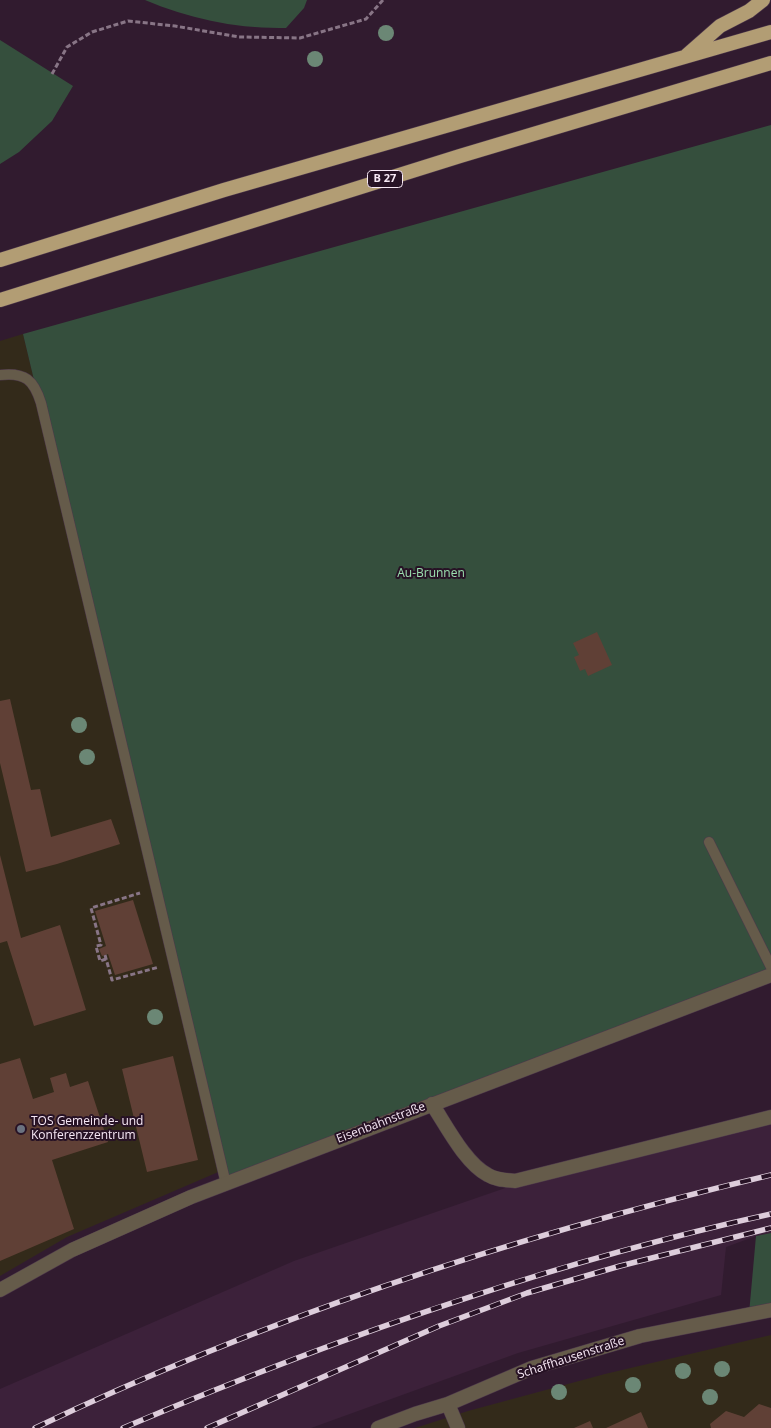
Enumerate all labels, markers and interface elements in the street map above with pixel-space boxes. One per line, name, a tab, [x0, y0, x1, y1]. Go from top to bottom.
road number: B 27	[368, 170, 402, 188]
park label: Au-Brunnen	[397, 567, 465, 581]
street label: Eisenbahnstraße	[335, 1099, 427, 1147]
place label: TOS Gemeinde- und Konferenzzentrum	[31, 1115, 143, 1143]
marker: TOS Gemeinde- und Konferenzzentrum	[15, 1123, 27, 1135]
street label: Schaffhausenstraße	[516, 1334, 626, 1382]

